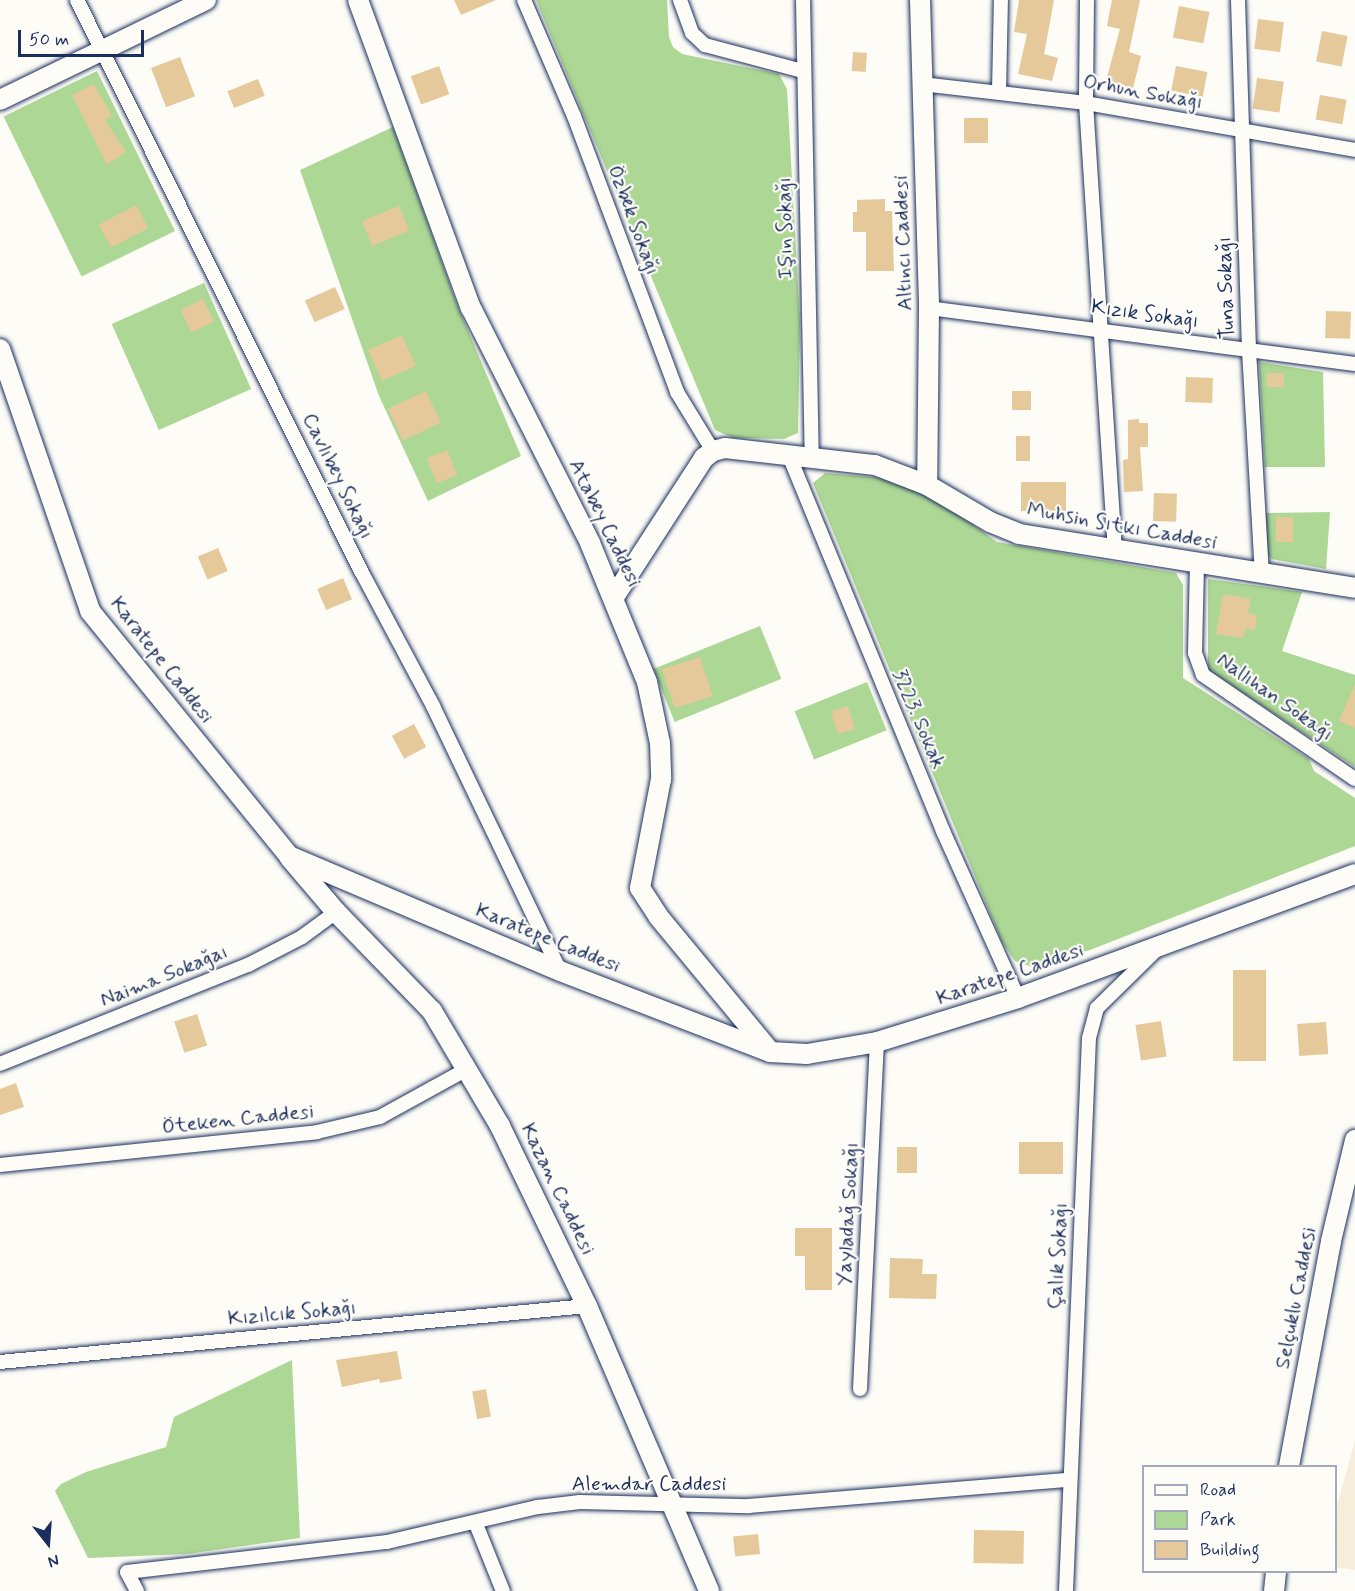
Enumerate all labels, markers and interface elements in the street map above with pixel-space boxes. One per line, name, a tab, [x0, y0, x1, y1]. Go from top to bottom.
scale bar	[21, 18, 147, 56]
text: 50 m	[29, 28, 69, 52]
street label: Orhun Sokağı	[1081, 69, 1205, 115]
street label: Özbek Sokağı	[602, 161, 666, 279]
street label: Altıncı Caddesi	[888, 175, 918, 311]
street label: Işın Sokağı	[771, 176, 799, 280]
street label: Tuna Sokağı	[1212, 236, 1240, 340]
street label: Kızık Sokağı	[1088, 294, 1202, 334]
street label: Cavlıbey Sokağı	[296, 408, 380, 544]
street label: Atabey Caddesi	[562, 453, 648, 593]
street label: Muhsin Sıtkı Caddesi	[1025, 497, 1219, 555]
street label: Karatepe Caddesi	[103, 590, 221, 730]
street label: Nallıhan Sokağı	[1212, 648, 1338, 746]
street label: 3223. Sokak	[887, 665, 951, 773]
street label: Karatepe Caddesi	[470, 897, 626, 979]
street label: Karatepe Caddesi	[931, 936, 1089, 1012]
street label: Naima Sokağaı	[96, 939, 232, 1013]
street label: Öteken Caddesi	[162, 1099, 314, 1139]
street label: Kazan Caddesi	[516, 1120, 600, 1258]
street label: Yayladağ Sokağı	[832, 1141, 864, 1287]
street label: Çalık Sokağı	[1043, 1201, 1073, 1311]
street label: Selçuklu Caddesi	[1270, 1224, 1322, 1372]
street label: Kızılcık Sokağı	[226, 1295, 358, 1331]
legend	[1142, 1465, 1337, 1573]
street label: Alemdar Caddesi	[570, 1471, 728, 1497]
text: Road	[1200, 1478, 1236, 1502]
text: Park	[1200, 1508, 1236, 1532]
north arrow	[18, 1513, 78, 1573]
text: Building	[1200, 1538, 1260, 1562]
text: N	[45, 1549, 62, 1572]

